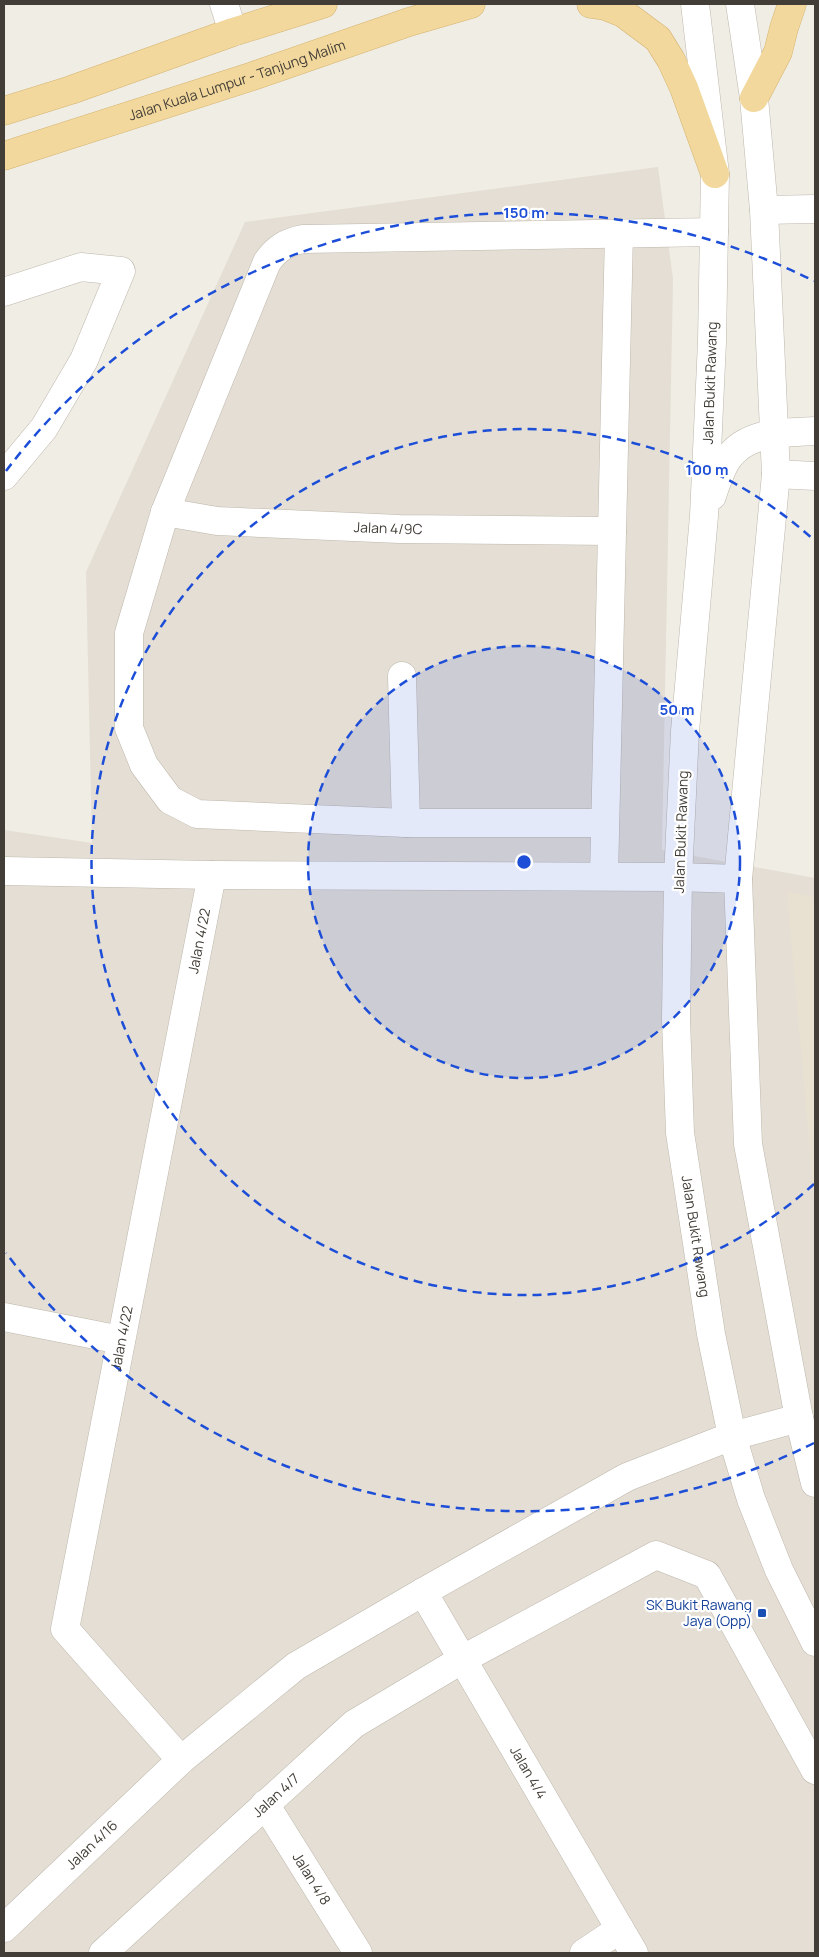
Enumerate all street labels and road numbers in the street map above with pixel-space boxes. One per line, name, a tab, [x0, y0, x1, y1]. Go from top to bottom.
street label: Jalan Kuala Lumpur - Tanjung Malim	[126, 35, 348, 124]
street label: Jalan Bukit Rawang	[698, 321, 721, 445]
street label: Jalan 4/9C	[353, 517, 423, 538]
street label: Jalan Bukit Rawang	[669, 770, 692, 894]
street label: Jalan 4/22	[183, 907, 214, 975]
street label: Jalan Bukit Rawang	[678, 1174, 715, 1299]
street label: Jalan 4/22	[106, 1304, 137, 1373]
street label: Jalan 4/4	[506, 1742, 552, 1802]
street label: Jalan 4/7	[248, 1769, 303, 1821]
street label: Jalan 4/16	[62, 1815, 121, 1873]
street label: Jalan 4/8	[289, 1849, 336, 1908]

